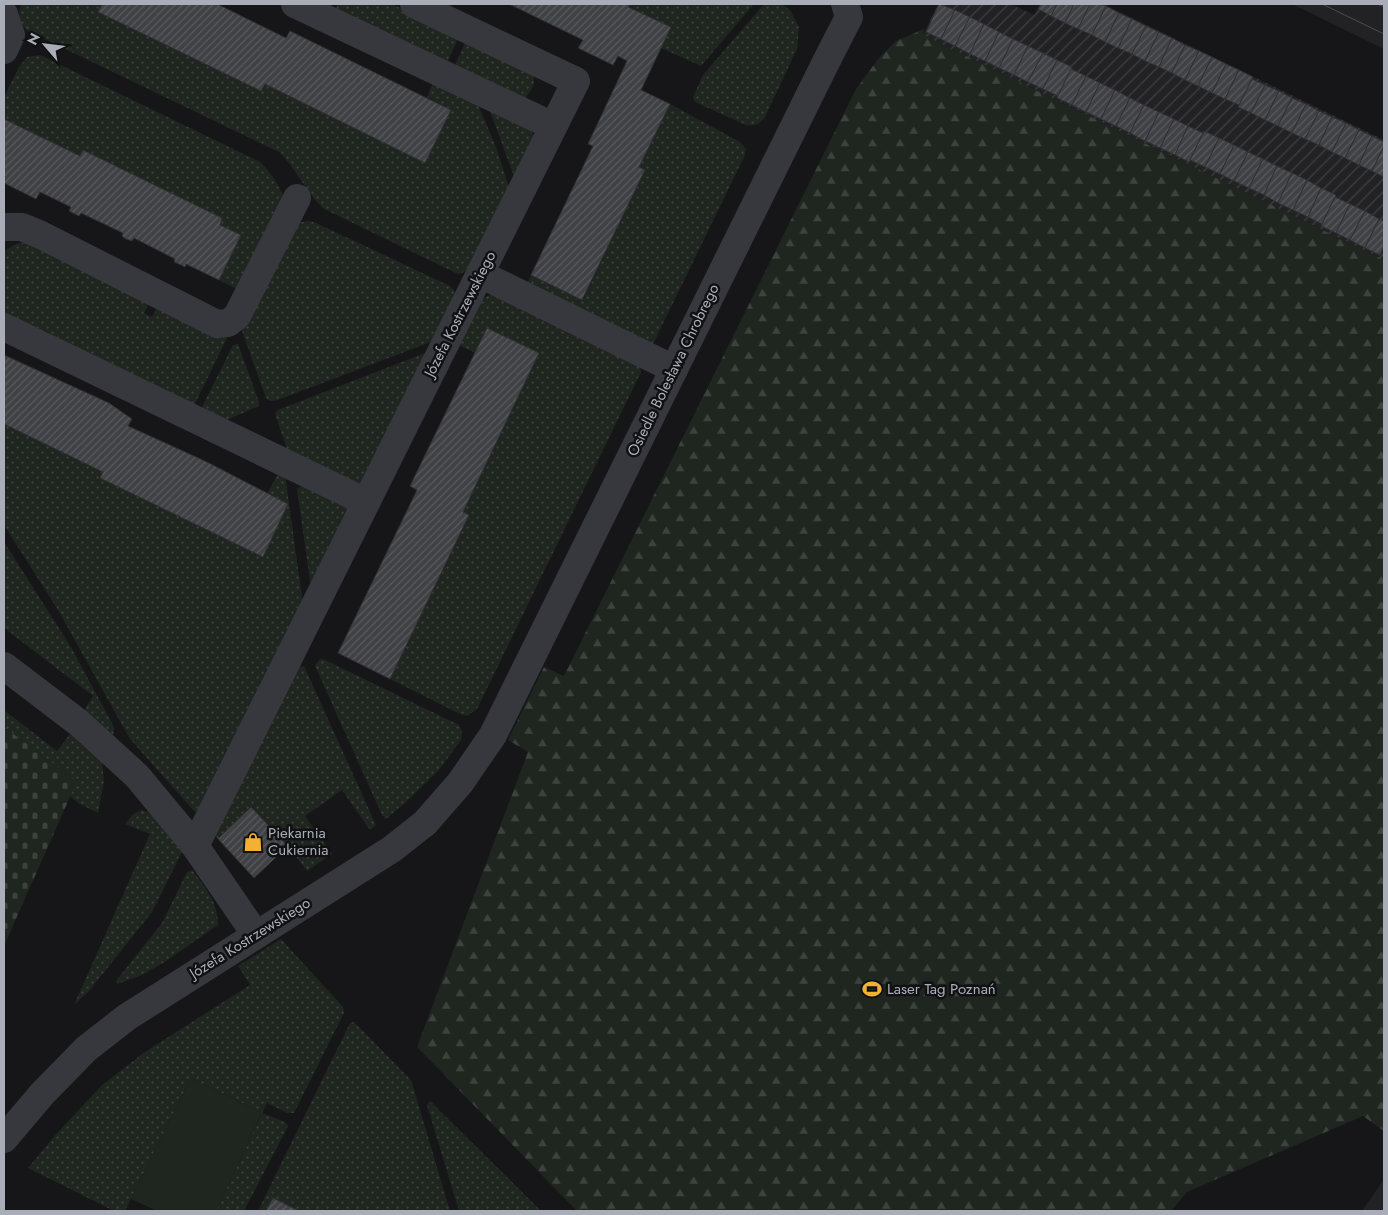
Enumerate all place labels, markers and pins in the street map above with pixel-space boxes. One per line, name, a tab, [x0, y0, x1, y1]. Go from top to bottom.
place label: Piekarnia Cukiernia	[268, 822, 329, 861]
shop icon: Piekarnia Cukiernia	[242, 831, 264, 853]
sports icon: Laser Tag Poznań	[861, 978, 883, 1000]
place label: Laser Tag Poznań	[887, 978, 996, 1000]

